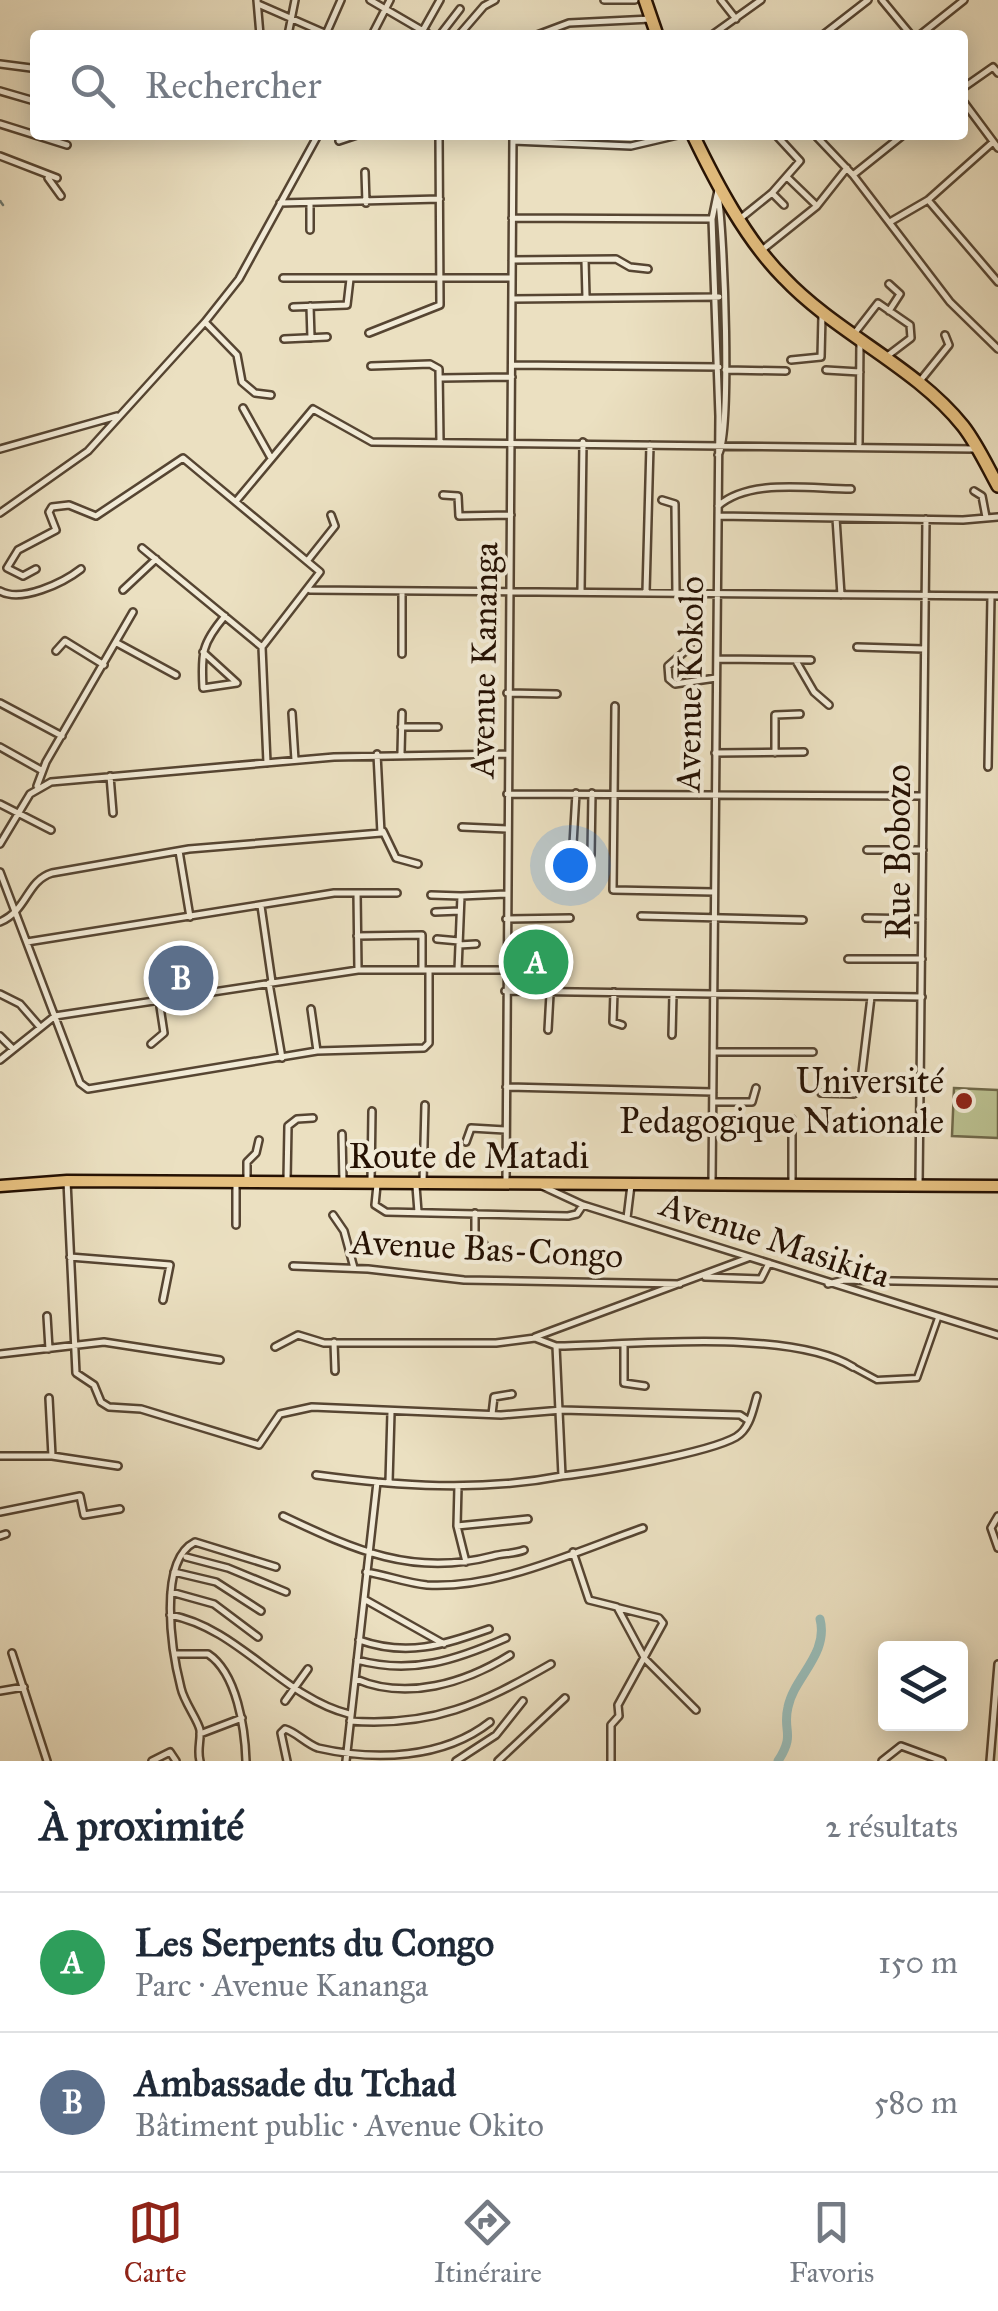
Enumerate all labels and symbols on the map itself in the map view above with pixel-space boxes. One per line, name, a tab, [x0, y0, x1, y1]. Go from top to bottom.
street label: Avenue Kananga	[460, 541, 508, 780]
street label: Avenue Kokolo	[667, 576, 713, 794]
street label: Rue Bobozo	[877, 764, 920, 940]
your location	[545, 840, 596, 891]
pin: A	[504, 924, 568, 1000]
pin: B	[148, 940, 214, 1016]
place label: Université Pedagogique Nationale	[619, 1060, 944, 1143]
marker: Université Pedagogique Nationale	[953, 1090, 975, 1112]
street label: Route de Matadi	[349, 1135, 590, 1178]
street label: Avenue Masikita	[653, 1182, 895, 1297]
street label: Avenue Bas-Congo	[348, 1220, 624, 1278]

